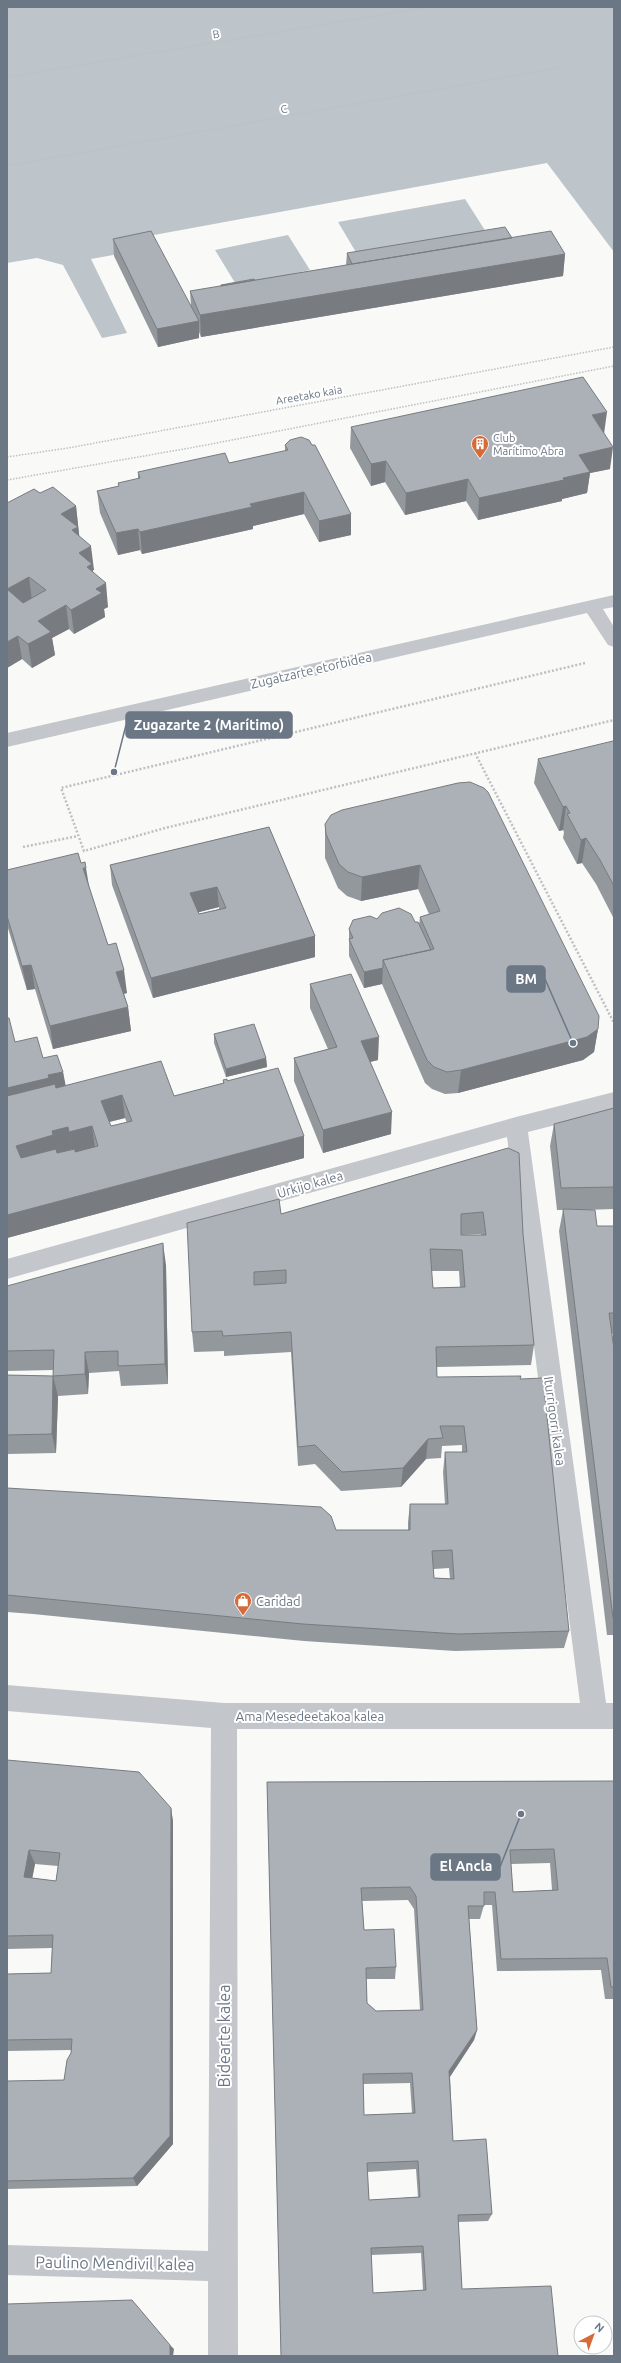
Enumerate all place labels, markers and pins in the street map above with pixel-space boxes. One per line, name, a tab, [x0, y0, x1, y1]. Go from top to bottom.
place label: Club Marítimo Abra	[493, 432, 564, 457]
building icon: Club Marítimo Abra	[470, 434, 490, 459]
callout: Zugazarte 2 (Marítimo)	[126, 712, 292, 738]
callout: BM	[507, 966, 545, 992]
shop icon: Caridad	[233, 1591, 253, 1616]
place label: Caridad	[256, 1594, 301, 1608]
callout: El Ancla	[431, 1854, 500, 1880]

